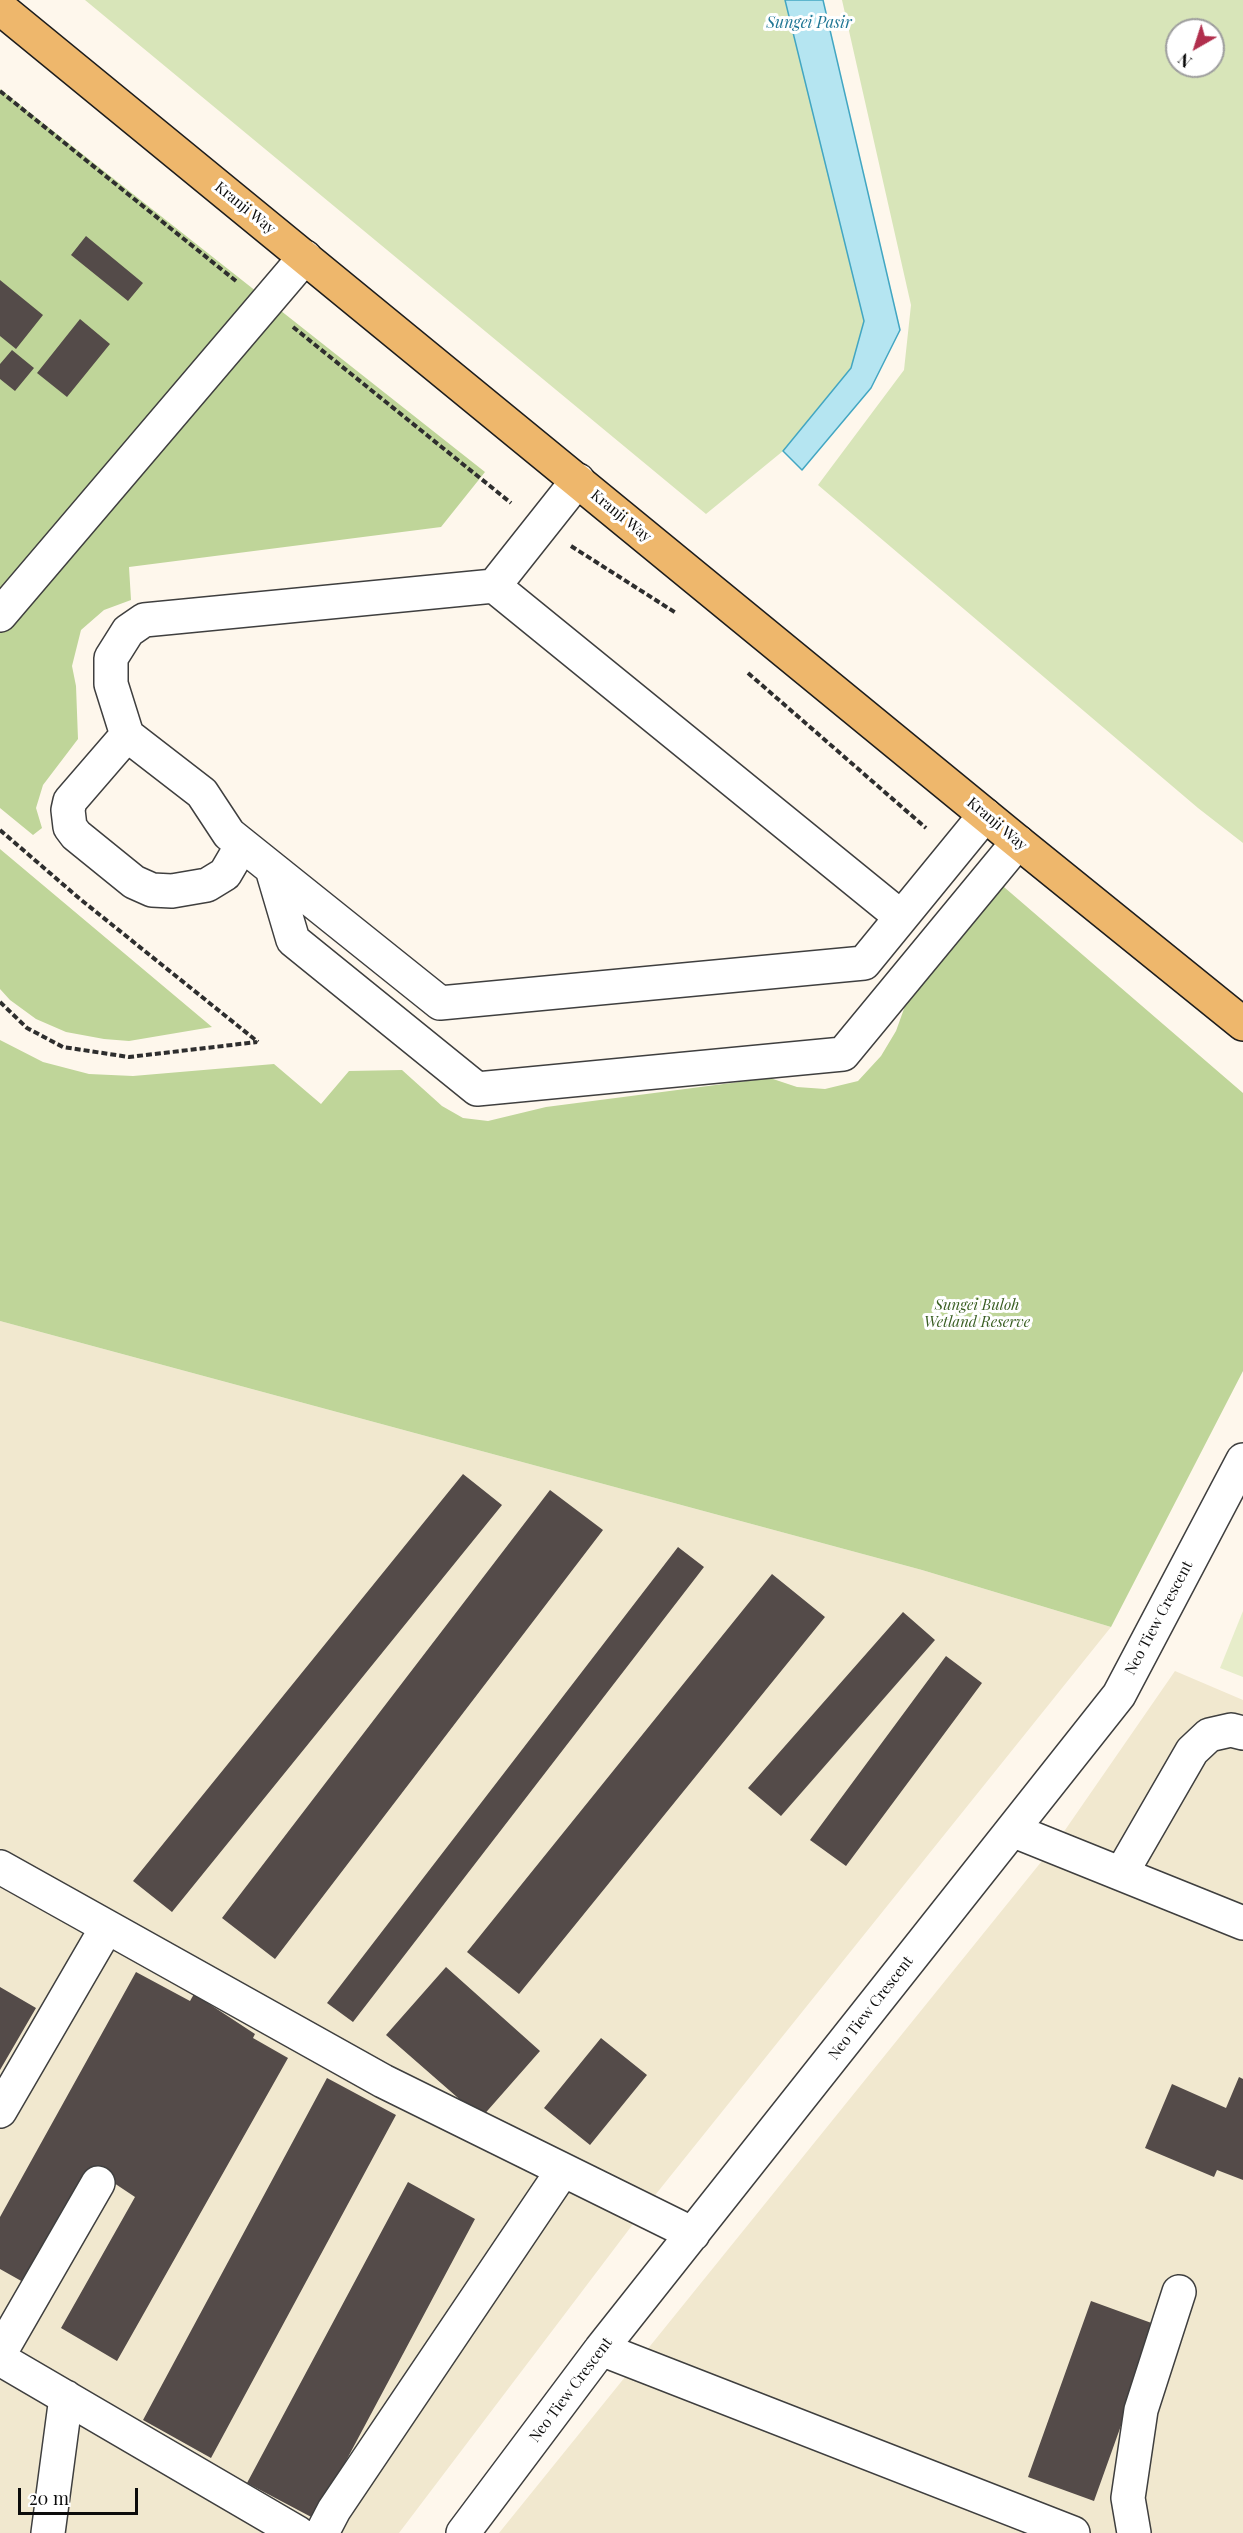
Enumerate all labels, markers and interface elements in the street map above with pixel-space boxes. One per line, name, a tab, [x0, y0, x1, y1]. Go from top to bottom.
water label: Sungei Pasir	[766, 13, 852, 33]
north arrow	[1165, 18, 1225, 78]
text: N	[1174, 49, 1196, 73]
street label: Kranji Way	[211, 178, 279, 238]
street label: Kranji Way	[587, 486, 655, 546]
street label: Kranji Way	[963, 794, 1031, 854]
park label: Sungei Buloh Wetland Reserve	[924, 1296, 1030, 1331]
street label: Neo Tiew Crescent	[1121, 1558, 1197, 1678]
street label: Neo Tiew Crescent	[825, 1953, 917, 2063]
street label: Neo Tiew Crescent	[526, 2334, 616, 2446]
scale bar	[21, 2476, 141, 2514]
text: 20 m	[29, 2486, 69, 2510]

